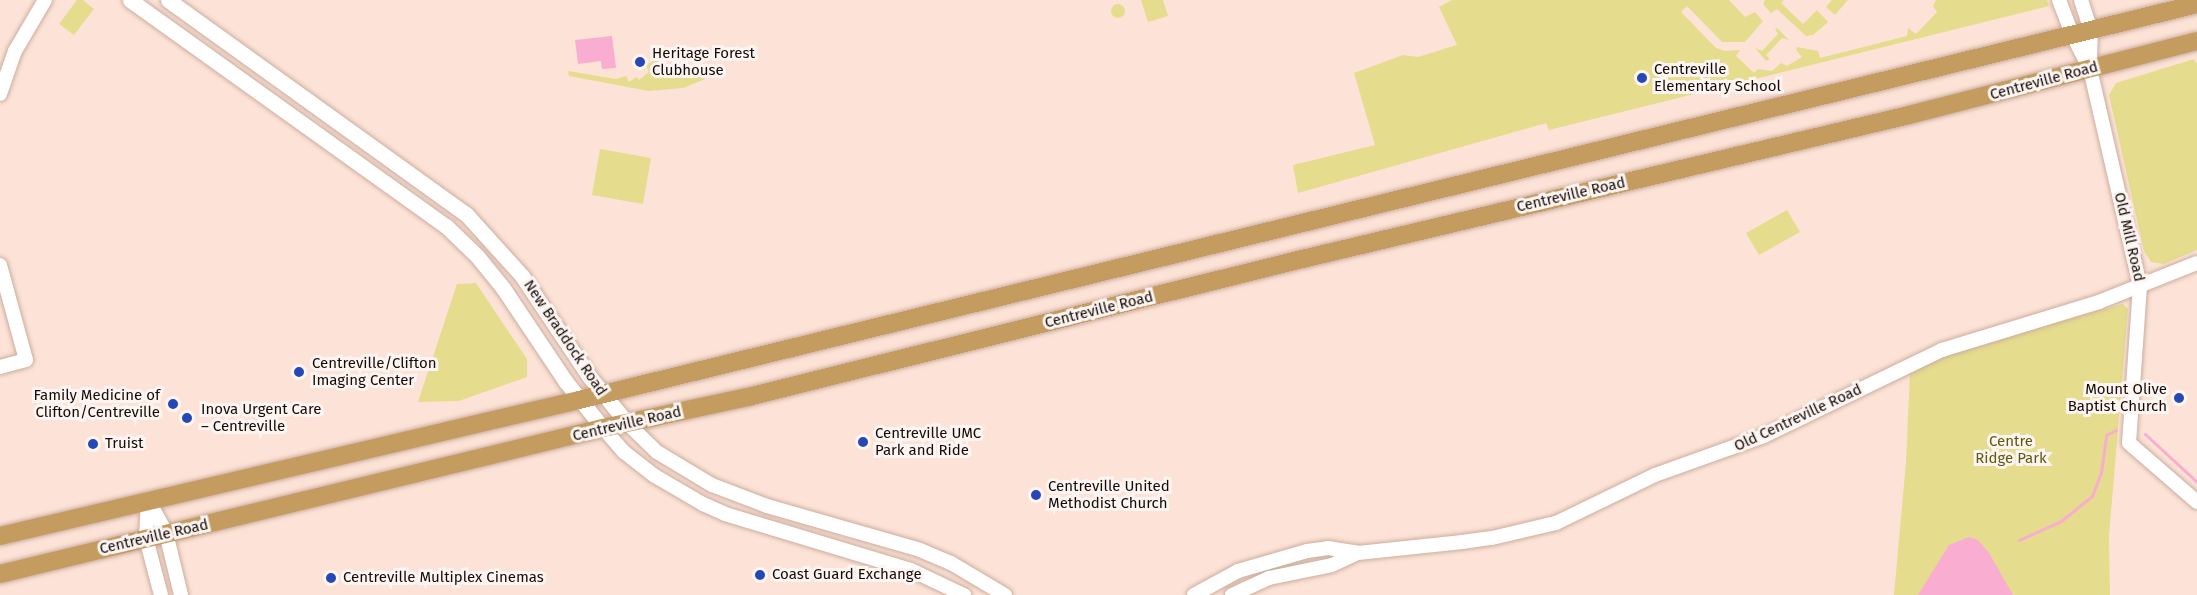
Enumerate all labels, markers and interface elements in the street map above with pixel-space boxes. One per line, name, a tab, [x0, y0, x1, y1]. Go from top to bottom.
place label: Heritage Forest Clubhouse	[652, 44, 755, 79]
marker: Heritage Forest Clubhouse	[633, 55, 647, 69]
street label: Centreville Road	[1988, 58, 2100, 104]
place label: Centreville Elementary School	[1654, 60, 1781, 95]
marker: Centreville Elementary School	[1635, 71, 1649, 85]
street label: Centreville Road	[1515, 174, 1627, 216]
street label: Old Mill Road	[2110, 191, 2148, 283]
street label: New Braddock Road	[520, 277, 610, 399]
street label: Centreville Road	[1043, 288, 1155, 332]
place label: Centreville/Clifton Imaging Center	[312, 354, 437, 389]
marker: Centreville/Clifton Imaging Center	[290, 363, 308, 381]
place label: Mount Olive Baptist Church	[2068, 380, 2167, 415]
street label: Old Centreville Road	[1731, 381, 1865, 455]
place label: Family Medicine of Clifton/Centreville	[34, 386, 160, 421]
marker: Mount Olive Baptist Church	[2172, 391, 2186, 405]
marker: Family Medicine of Clifton/Centreville	[164, 395, 182, 413]
place label: Inova Urgent Care – Centreville	[201, 400, 322, 435]
street label: Centreville Road	[571, 403, 683, 445]
marker: Inova Urgent Care – Centreville	[178, 409, 196, 427]
place label: Centreville UMC Park and Ride	[875, 424, 981, 459]
park label: Centre Ridge Park	[1975, 432, 2047, 467]
place label: Truist	[105, 435, 143, 453]
marker: Centreville UMC Park and Ride	[856, 435, 870, 449]
marker: Truist	[86, 437, 100, 451]
place label: Centreville United Methodist Church	[1048, 477, 1170, 512]
marker: Centreville United Methodist Church	[1029, 488, 1043, 502]
street label: Centreville Road	[98, 516, 210, 558]
place label: Coast Guard Exchange	[772, 566, 922, 584]
marker: Coast Guard Exchange	[753, 568, 767, 582]
place label: Centreville Multiplex Cinemas	[343, 569, 544, 587]
marker: Centreville Multiplex Cinemas	[324, 571, 338, 585]

